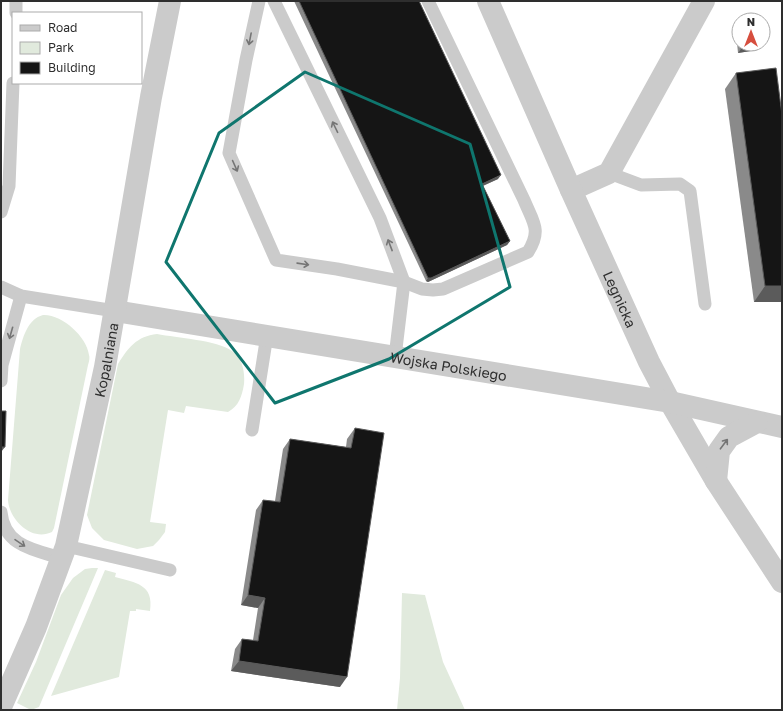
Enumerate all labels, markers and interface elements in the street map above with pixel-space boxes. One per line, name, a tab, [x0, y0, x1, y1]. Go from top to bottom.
legend	[12, 12, 142, 84]
north arrow	[731, 12, 771, 52]
text: N	[747, 15, 755, 28]
text: Road	[48, 20, 77, 35]
one-way arrow	[246, 32, 254, 45]
text: Park	[48, 40, 74, 55]
text: Building	[48, 60, 96, 75]
one-way arrow	[331, 122, 339, 134]
one-way arrow	[232, 160, 239, 172]
one-way arrow	[386, 240, 394, 252]
one-way arrow	[296, 260, 309, 268]
street label: Legnicka	[600, 268, 641, 330]
street label: Kopalniana	[90, 321, 121, 399]
one-way arrow	[7, 326, 14, 339]
street label: Wojska Polskiego	[389, 348, 508, 384]
one-way arrow	[720, 438, 728, 449]
one-way arrow	[15, 539, 26, 547]

